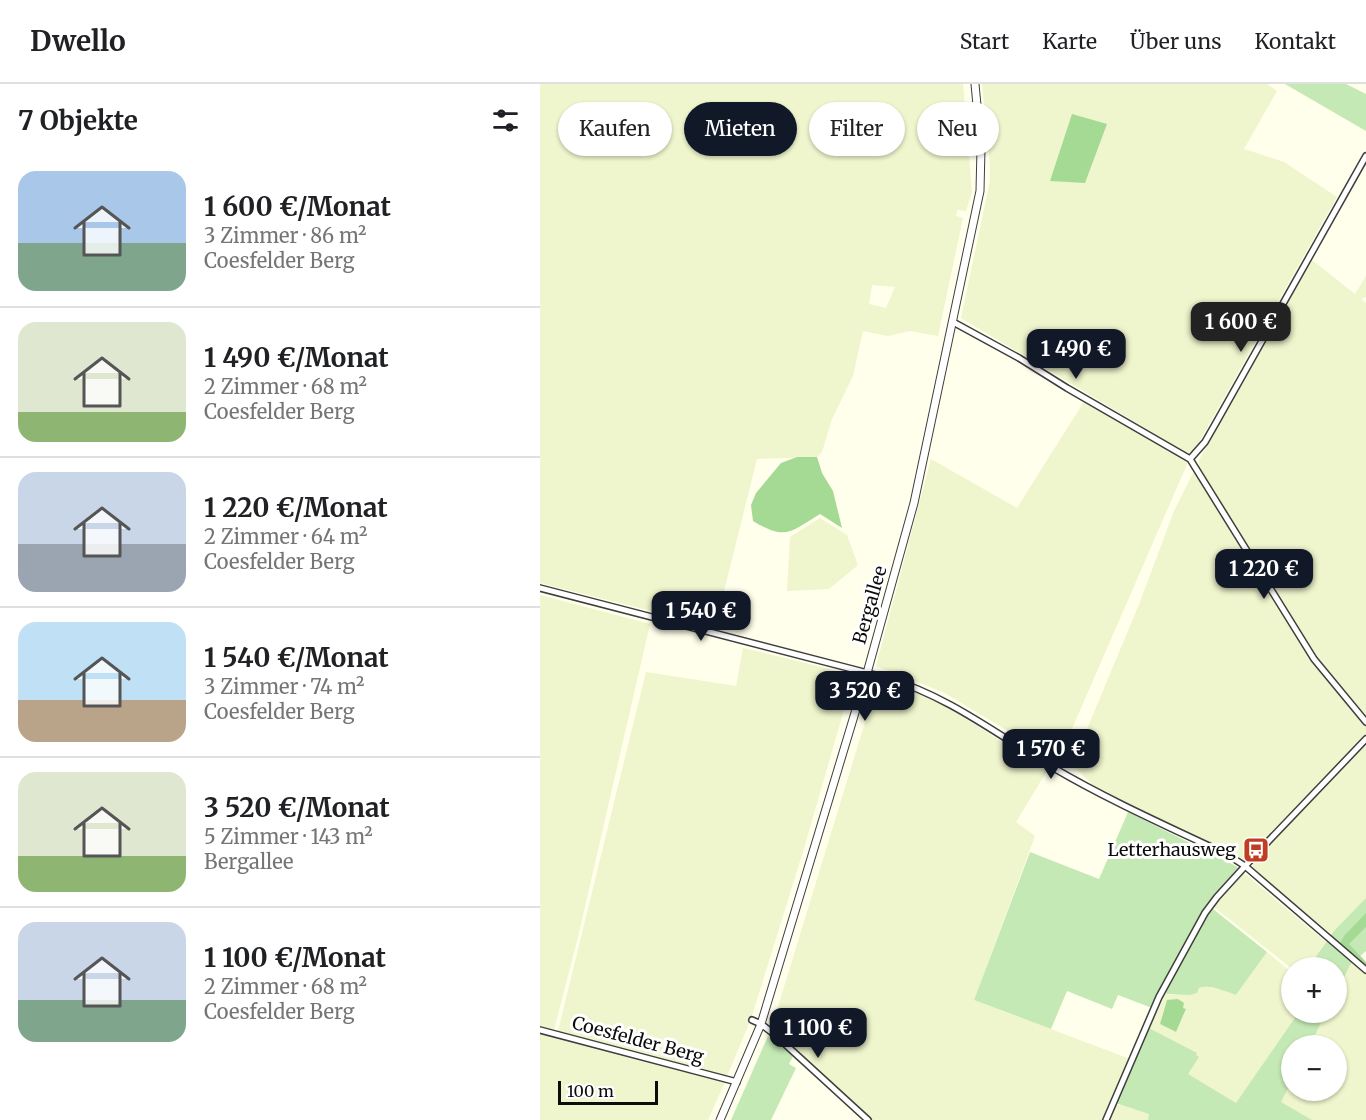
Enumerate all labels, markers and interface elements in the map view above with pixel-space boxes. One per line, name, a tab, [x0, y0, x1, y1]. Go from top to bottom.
text: Dwello	[30, 23, 126, 59]
text: Start	[960, 28, 1009, 55]
text: Karte	[1042, 28, 1097, 55]
text: Über uns	[1130, 28, 1221, 55]
text: Kontakt	[1254, 28, 1336, 55]
chip: Kaufen	[558, 102, 672, 156]
chip: Mieten	[684, 102, 797, 156]
chip: Filter	[809, 102, 905, 156]
chip: Neu	[917, 102, 999, 156]
text: 7 Objekte	[18, 104, 138, 137]
icon: filters	[489, 104, 522, 137]
text: 1 600 €/Monat	[204, 190, 391, 223]
icon: home	[66, 195, 138, 267]
text: 3 Zimmer · 86 m²	[204, 223, 366, 248]
text: Coesfelder Berg	[204, 248, 355, 273]
pin: 1 600 €	[1186, 302, 1296, 353]
text: 1 600 €	[1205, 309, 1277, 334]
pin: 1 490 €	[1021, 329, 1131, 380]
text: 1 490 €	[1041, 336, 1111, 361]
text: 1 490 €/Monat	[204, 341, 389, 374]
icon: home	[66, 346, 138, 418]
text: 2 Zimmer · 68 m²	[204, 374, 367, 399]
text: Coesfelder Berg	[204, 399, 355, 424]
text: 1 220 €/Monat	[204, 491, 388, 524]
icon: home	[66, 496, 138, 568]
text: 2 Zimmer · 64 m²	[204, 524, 367, 549]
text: Coesfelder Berg	[204, 549, 355, 574]
pin: 1 220 €	[1209, 549, 1319, 600]
text: 1 220 €	[1229, 556, 1299, 581]
street label: Bergallee	[847, 563, 892, 647]
pin: 1 540 €	[646, 591, 756, 642]
text: 1 540 €	[666, 598, 736, 623]
text: 1 540 €/Monat	[204, 641, 389, 674]
icon: home	[66, 646, 138, 718]
pin: 3 520 €	[810, 671, 920, 722]
text: 3 Zimmer · 74 m²	[204, 674, 364, 699]
text: 3 520 €	[829, 678, 901, 703]
text: Coesfelder Berg	[204, 699, 355, 724]
pin: 1 570 €	[996, 729, 1106, 780]
text: 1 570 €	[1017, 736, 1085, 761]
text: 3 520 €/Monat	[204, 791, 390, 824]
icon: home	[66, 796, 138, 868]
text: 5 Zimmer · 143 m²	[204, 824, 373, 849]
bus stop icon: Letterhausweg	[1241, 835, 1271, 865]
place label: Letterhausweg	[1108, 838, 1236, 861]
text: Bergallee	[204, 849, 294, 874]
text: 1 100 €/Monat	[204, 941, 386, 974]
icon: home	[66, 946, 138, 1018]
map controls	[1281, 957, 1347, 1101]
button: +	[1281, 957, 1347, 1023]
text: 2 Zimmer · 68 m²	[204, 974, 367, 999]
text: Coesfelder Berg	[204, 999, 355, 1024]
pin: 1 100 €	[763, 1008, 873, 1059]
street label: Coesfelder Berg	[570, 1011, 707, 1068]
text: 1 100 €	[784, 1015, 852, 1040]
button: −	[1281, 1035, 1347, 1101]
scale bar	[558, 1078, 658, 1106]
text: 100 m	[567, 1081, 614, 1101]

